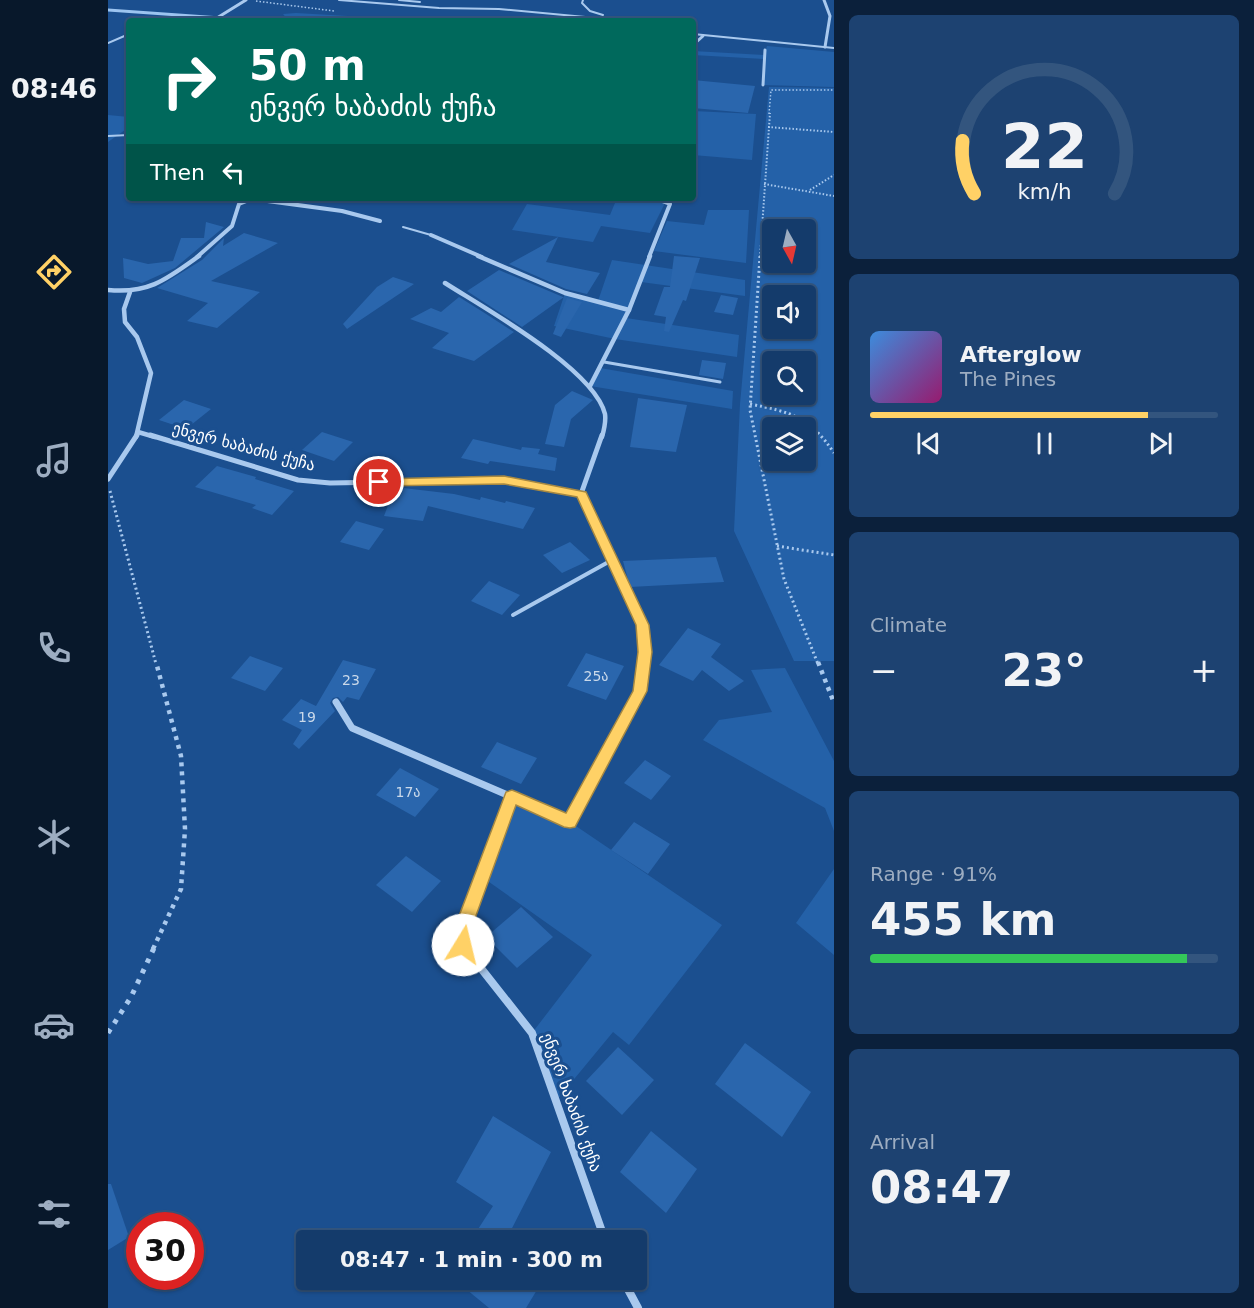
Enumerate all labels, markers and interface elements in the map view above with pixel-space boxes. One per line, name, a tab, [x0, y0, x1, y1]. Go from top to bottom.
text: 50 m	[249, 41, 366, 90]
icon: right	[150, 42, 228, 120]
text: 08:46	[11, 73, 97, 104]
text: ენვერ ხაბაძის ქუჩა	[249, 91, 496, 122]
text: 22	[1001, 110, 1087, 183]
icon: left	[217, 156, 250, 189]
text: Then	[150, 160, 205, 185]
text: km/h	[1017, 179, 1071, 204]
north arrow	[762, 219, 816, 273]
map controls	[762, 219, 816, 471]
icon: directions	[33, 251, 75, 293]
button: sound	[762, 285, 816, 339]
text: Afterglow	[960, 342, 1082, 367]
button: search	[762, 351, 816, 405]
text: The Pines	[960, 367, 1056, 391]
button: layers	[762, 417, 816, 471]
street label: ენვერ ხაბაძის ქუჩა	[171, 418, 317, 475]
icon: previous	[912, 427, 945, 460]
icon: pause	[1028, 427, 1061, 460]
icon: next	[1144, 427, 1177, 460]
icon: music	[33, 439, 75, 481]
pin	[353, 456, 404, 507]
icon: arrive	[362, 465, 395, 498]
text: Climate	[870, 613, 947, 637]
icon: phone	[33, 627, 75, 669]
text: 23°	[1001, 644, 1087, 697]
text: −	[870, 651, 898, 690]
text: +	[1190, 651, 1218, 690]
house number: 25ა	[584, 668, 608, 684]
house number: 23	[342, 672, 360, 688]
house number: 19	[298, 709, 316, 725]
house number: 17ა	[396, 784, 420, 800]
icon: climate	[33, 816, 75, 858]
text: Range · 91%	[870, 862, 997, 886]
text: 455 km	[870, 893, 1056, 946]
position arrow	[431, 913, 495, 977]
icon: car	[33, 1004, 75, 1046]
street label: ენვერ ხაბაძის ქუჩა	[538, 1030, 606, 1174]
text: Arrival	[870, 1130, 935, 1154]
text: 08:47	[870, 1161, 1013, 1214]
icon: filters	[33, 1193, 75, 1235]
speed limit sign: 30	[126, 1212, 204, 1290]
text: 08:47 · 1 min · 300 m	[340, 1247, 603, 1272]

